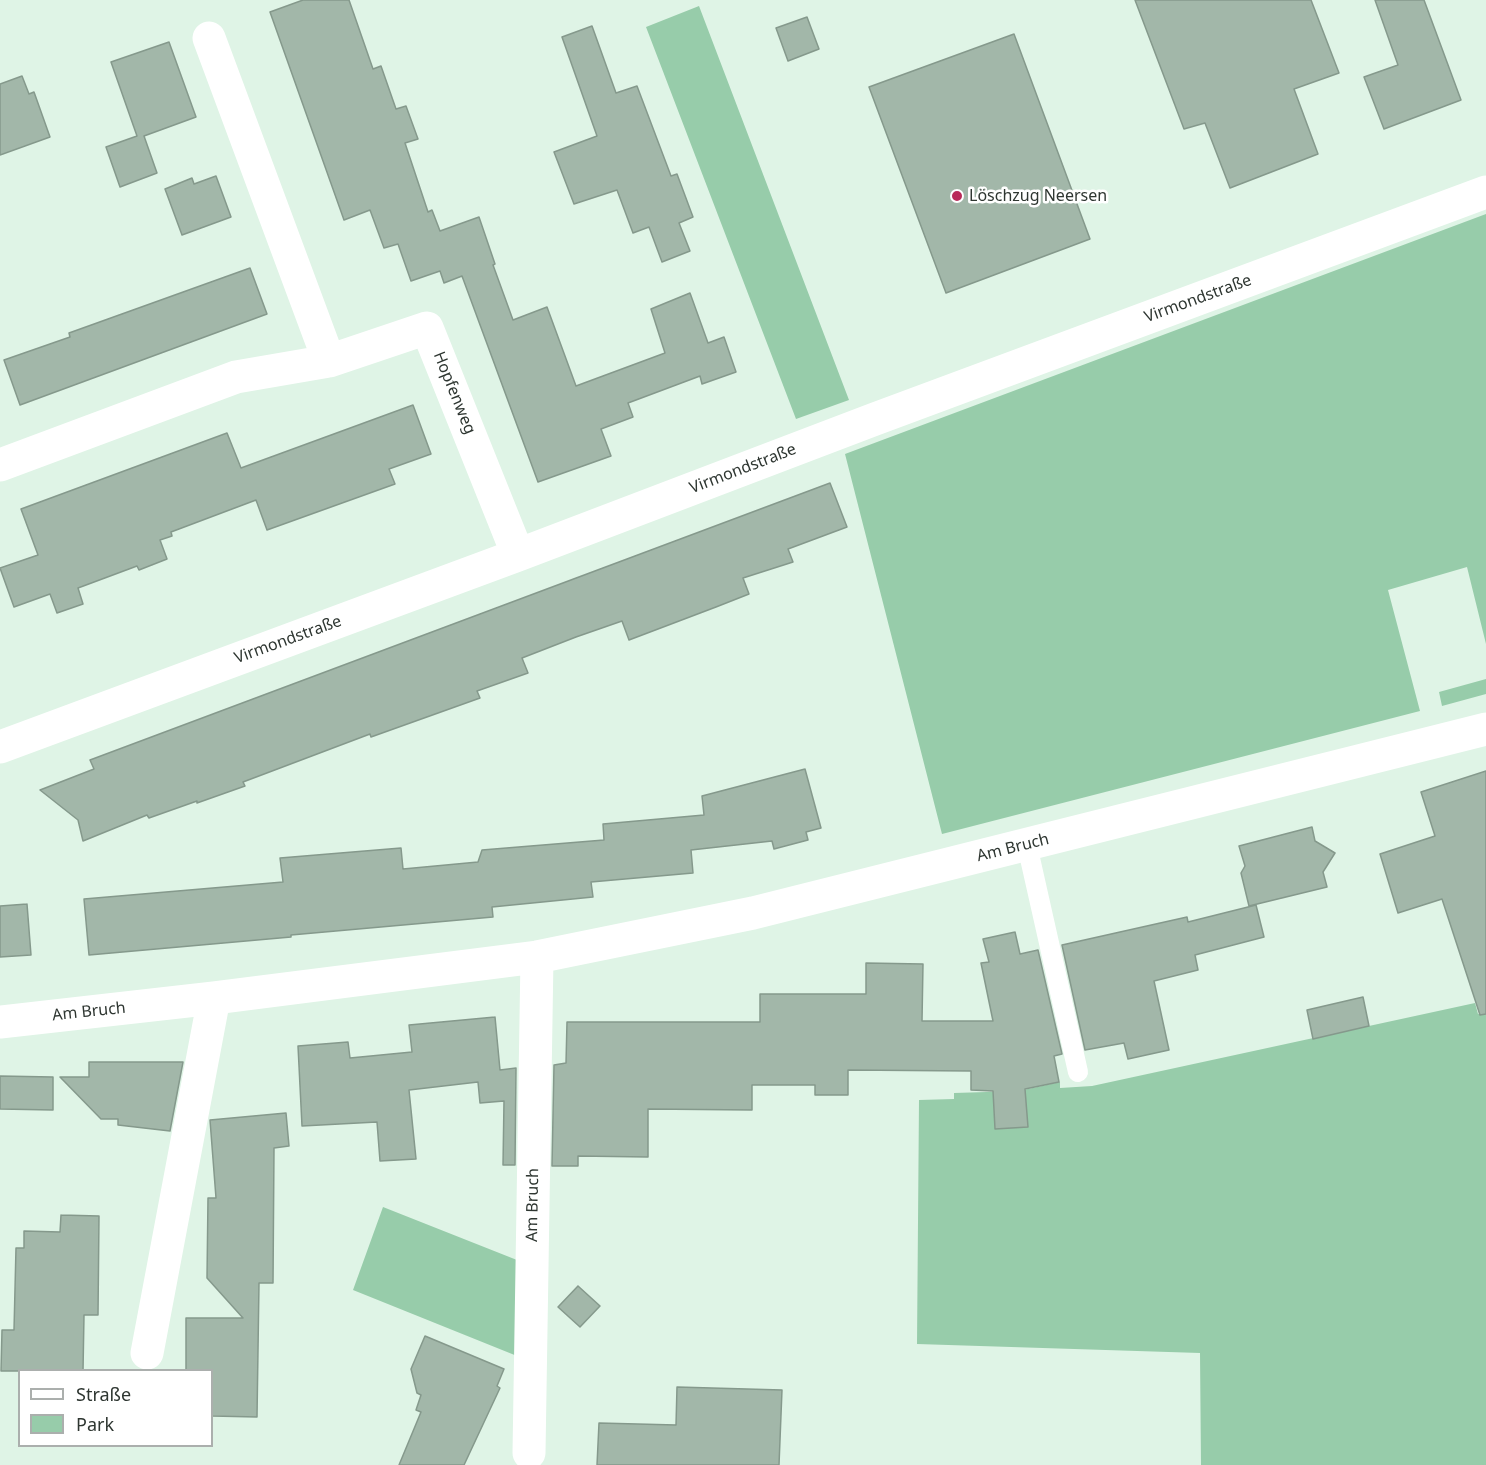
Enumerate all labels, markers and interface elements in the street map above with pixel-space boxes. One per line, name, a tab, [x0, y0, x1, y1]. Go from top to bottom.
place label: Löschzug Neersen	[969, 186, 1107, 206]
marker: Löschzug Neersen	[950, 189, 964, 203]
street label: Virmondstraße	[1142, 271, 1254, 327]
street label: Hopfenweg	[429, 349, 479, 437]
street label: Virmondstraße	[687, 440, 799, 498]
street label: Virmondstraße	[232, 612, 344, 668]
street label: Am Bruch	[975, 830, 1051, 866]
street label: Am Bruch	[51, 999, 127, 1025]
street label: Am Bruch	[523, 1168, 543, 1242]
legend	[18, 1369, 213, 1447]
text: Straße	[76, 1382, 131, 1406]
text: Park	[76, 1412, 114, 1436]

